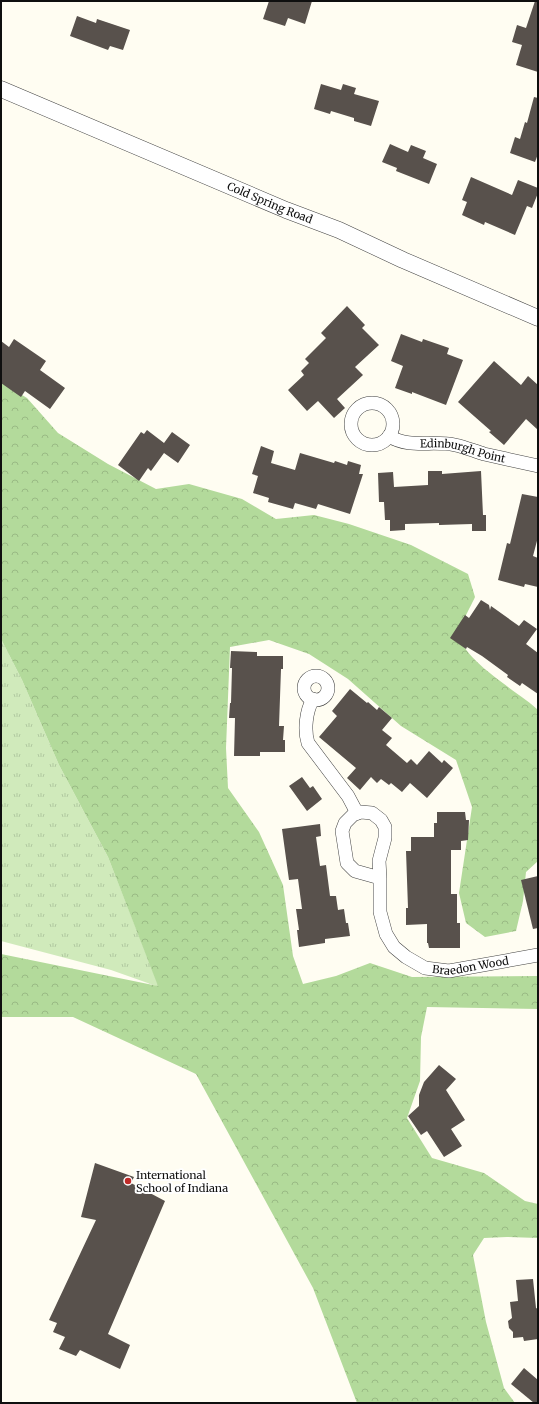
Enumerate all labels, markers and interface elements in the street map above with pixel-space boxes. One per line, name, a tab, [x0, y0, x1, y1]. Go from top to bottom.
street label: Cold Spring Road	[225, 179, 315, 227]
street label: Edinburgh Point	[420, 436, 508, 466]
street label: Braedon Wood	[431, 953, 510, 978]
place label: International School of Indiana	[136, 1168, 228, 1195]
marker: International School of Indiana	[123, 1176, 133, 1186]

